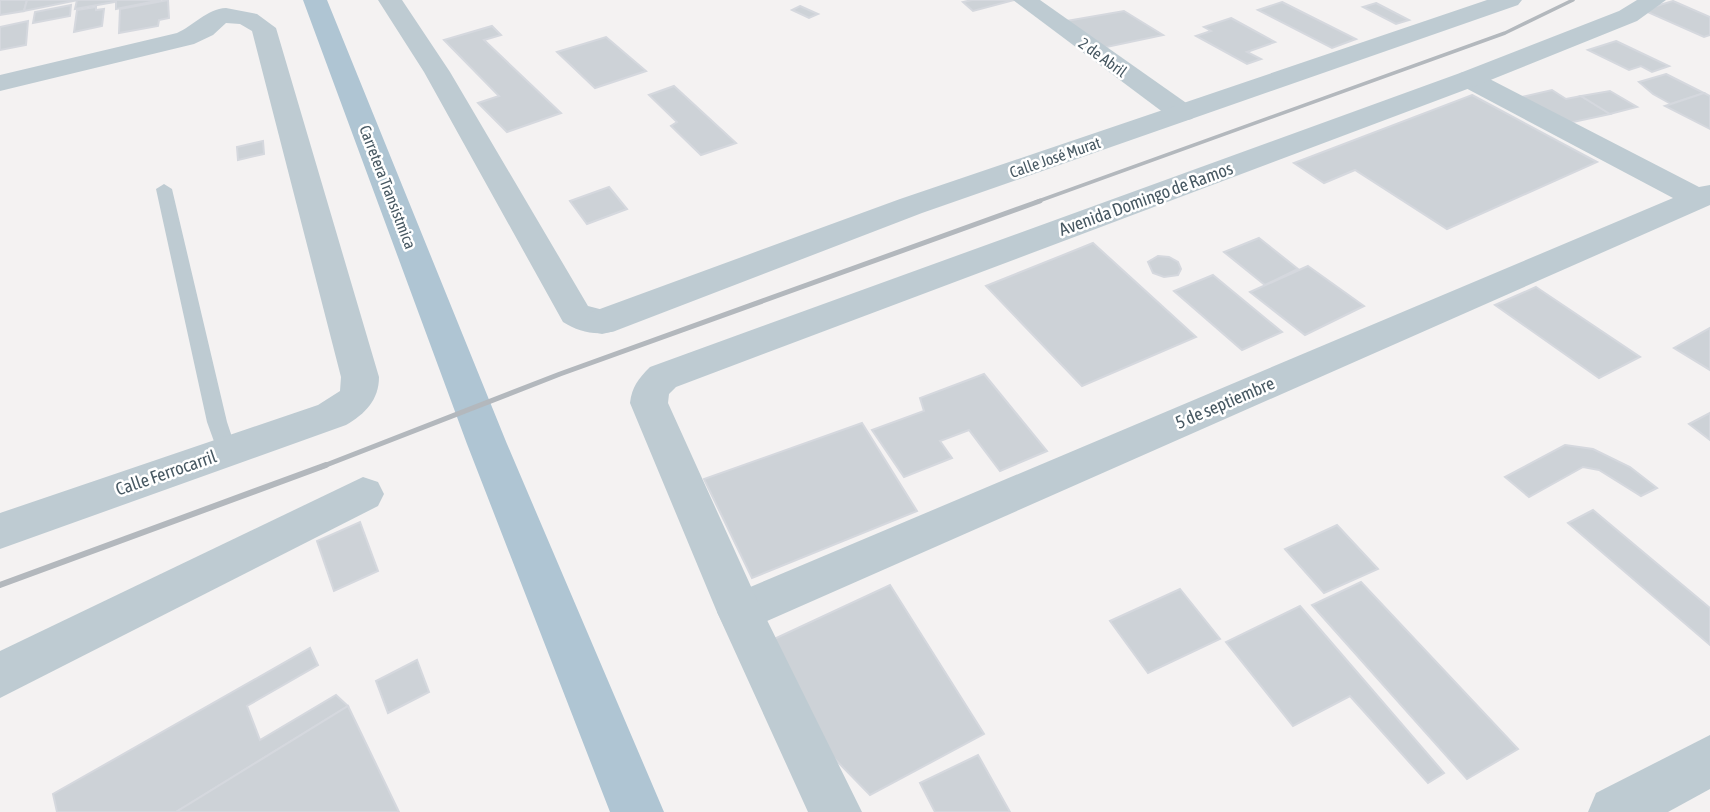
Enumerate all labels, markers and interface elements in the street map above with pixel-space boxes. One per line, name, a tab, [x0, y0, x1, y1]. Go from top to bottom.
street label: 2 de Abril	[1076, 34, 1131, 81]
street label: Carretera Transistmica	[356, 123, 420, 251]
street label: Calle José Murat	[1007, 133, 1103, 181]
street label: Avenida Domingo de Ramos	[1056, 157, 1236, 240]
street label: 5 de septiembre	[1172, 372, 1278, 433]
street label: Calle Ferrocarril	[113, 445, 219, 500]

